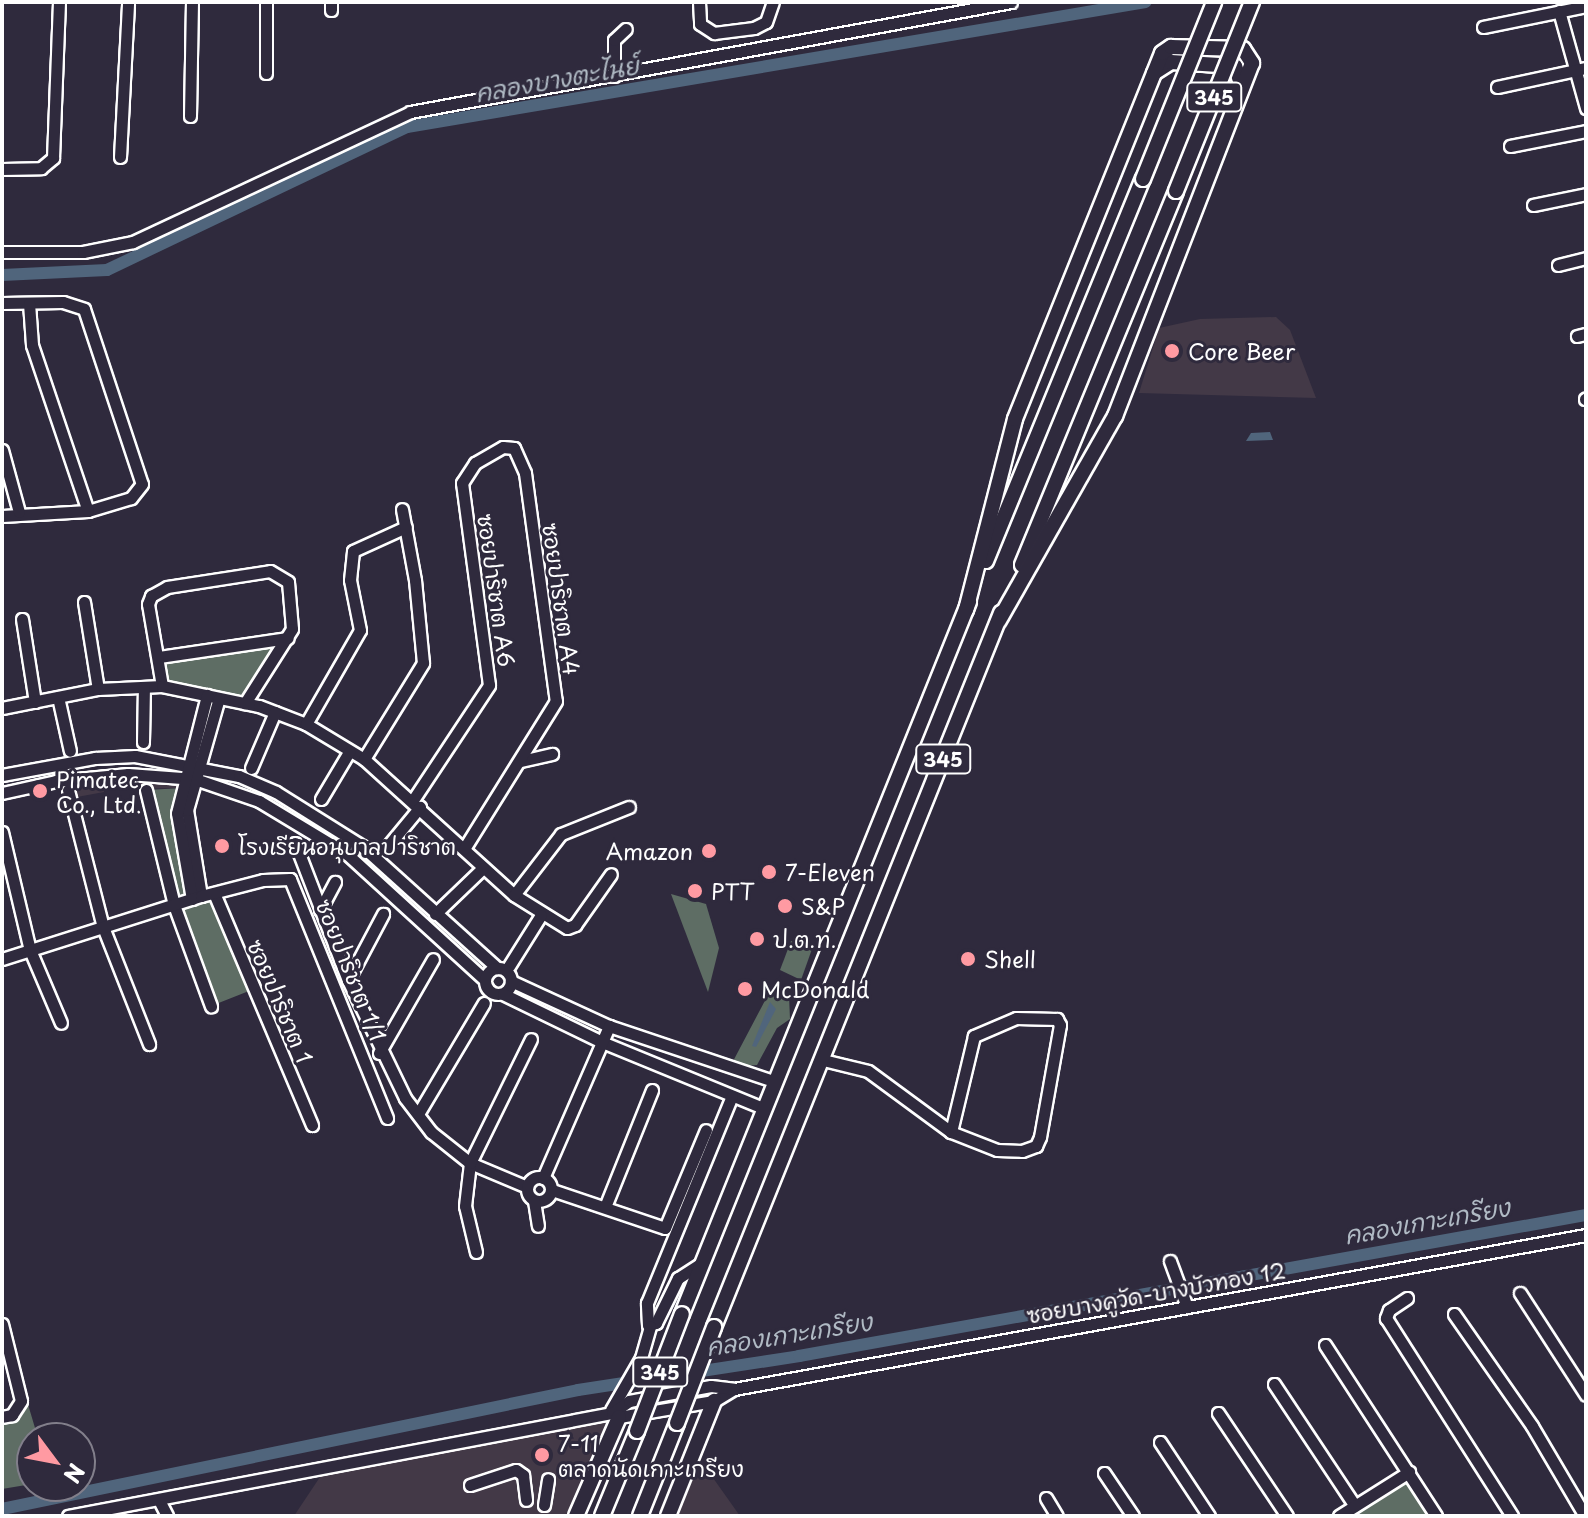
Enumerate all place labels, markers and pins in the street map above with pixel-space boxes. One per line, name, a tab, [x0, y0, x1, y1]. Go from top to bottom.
place label: Core Beer	[1188, 338, 1295, 364]
marker: Core Beer	[1163, 342, 1181, 360]
place label: Pimatec Co., Ltd.	[56, 765, 142, 816]
marker: Pimatec Co., Ltd.	[31, 782, 49, 800]
place label: โรงเรียนอนุบาลปาริชาต	[238, 833, 456, 859]
marker: โรงเรียนอนุบาลปาริชาต	[213, 837, 231, 855]
place label: Amazon	[606, 838, 693, 864]
marker: Amazon	[700, 842, 718, 860]
place label: 7-Eleven	[785, 859, 875, 885]
marker: 7-Eleven	[760, 863, 778, 881]
place label: PTT	[711, 878, 754, 904]
marker: PTT	[686, 882, 704, 900]
place label: S&P	[801, 893, 845, 919]
marker: S&P	[776, 897, 794, 915]
place label: ป.ต.ท.	[773, 926, 836, 952]
marker: ป.ต.ท.	[748, 930, 766, 948]
place label: Shell	[984, 946, 1036, 972]
marker: Shell	[959, 950, 977, 968]
place label: McDonald	[761, 976, 870, 1002]
marker: McDonald	[736, 980, 754, 998]
place label: 7-11 ตลาดนัดเกาะเกรียง	[558, 1429, 744, 1480]
marker: 7-11 ตลาดนัดเกาะเกรียง	[533, 1446, 551, 1464]

